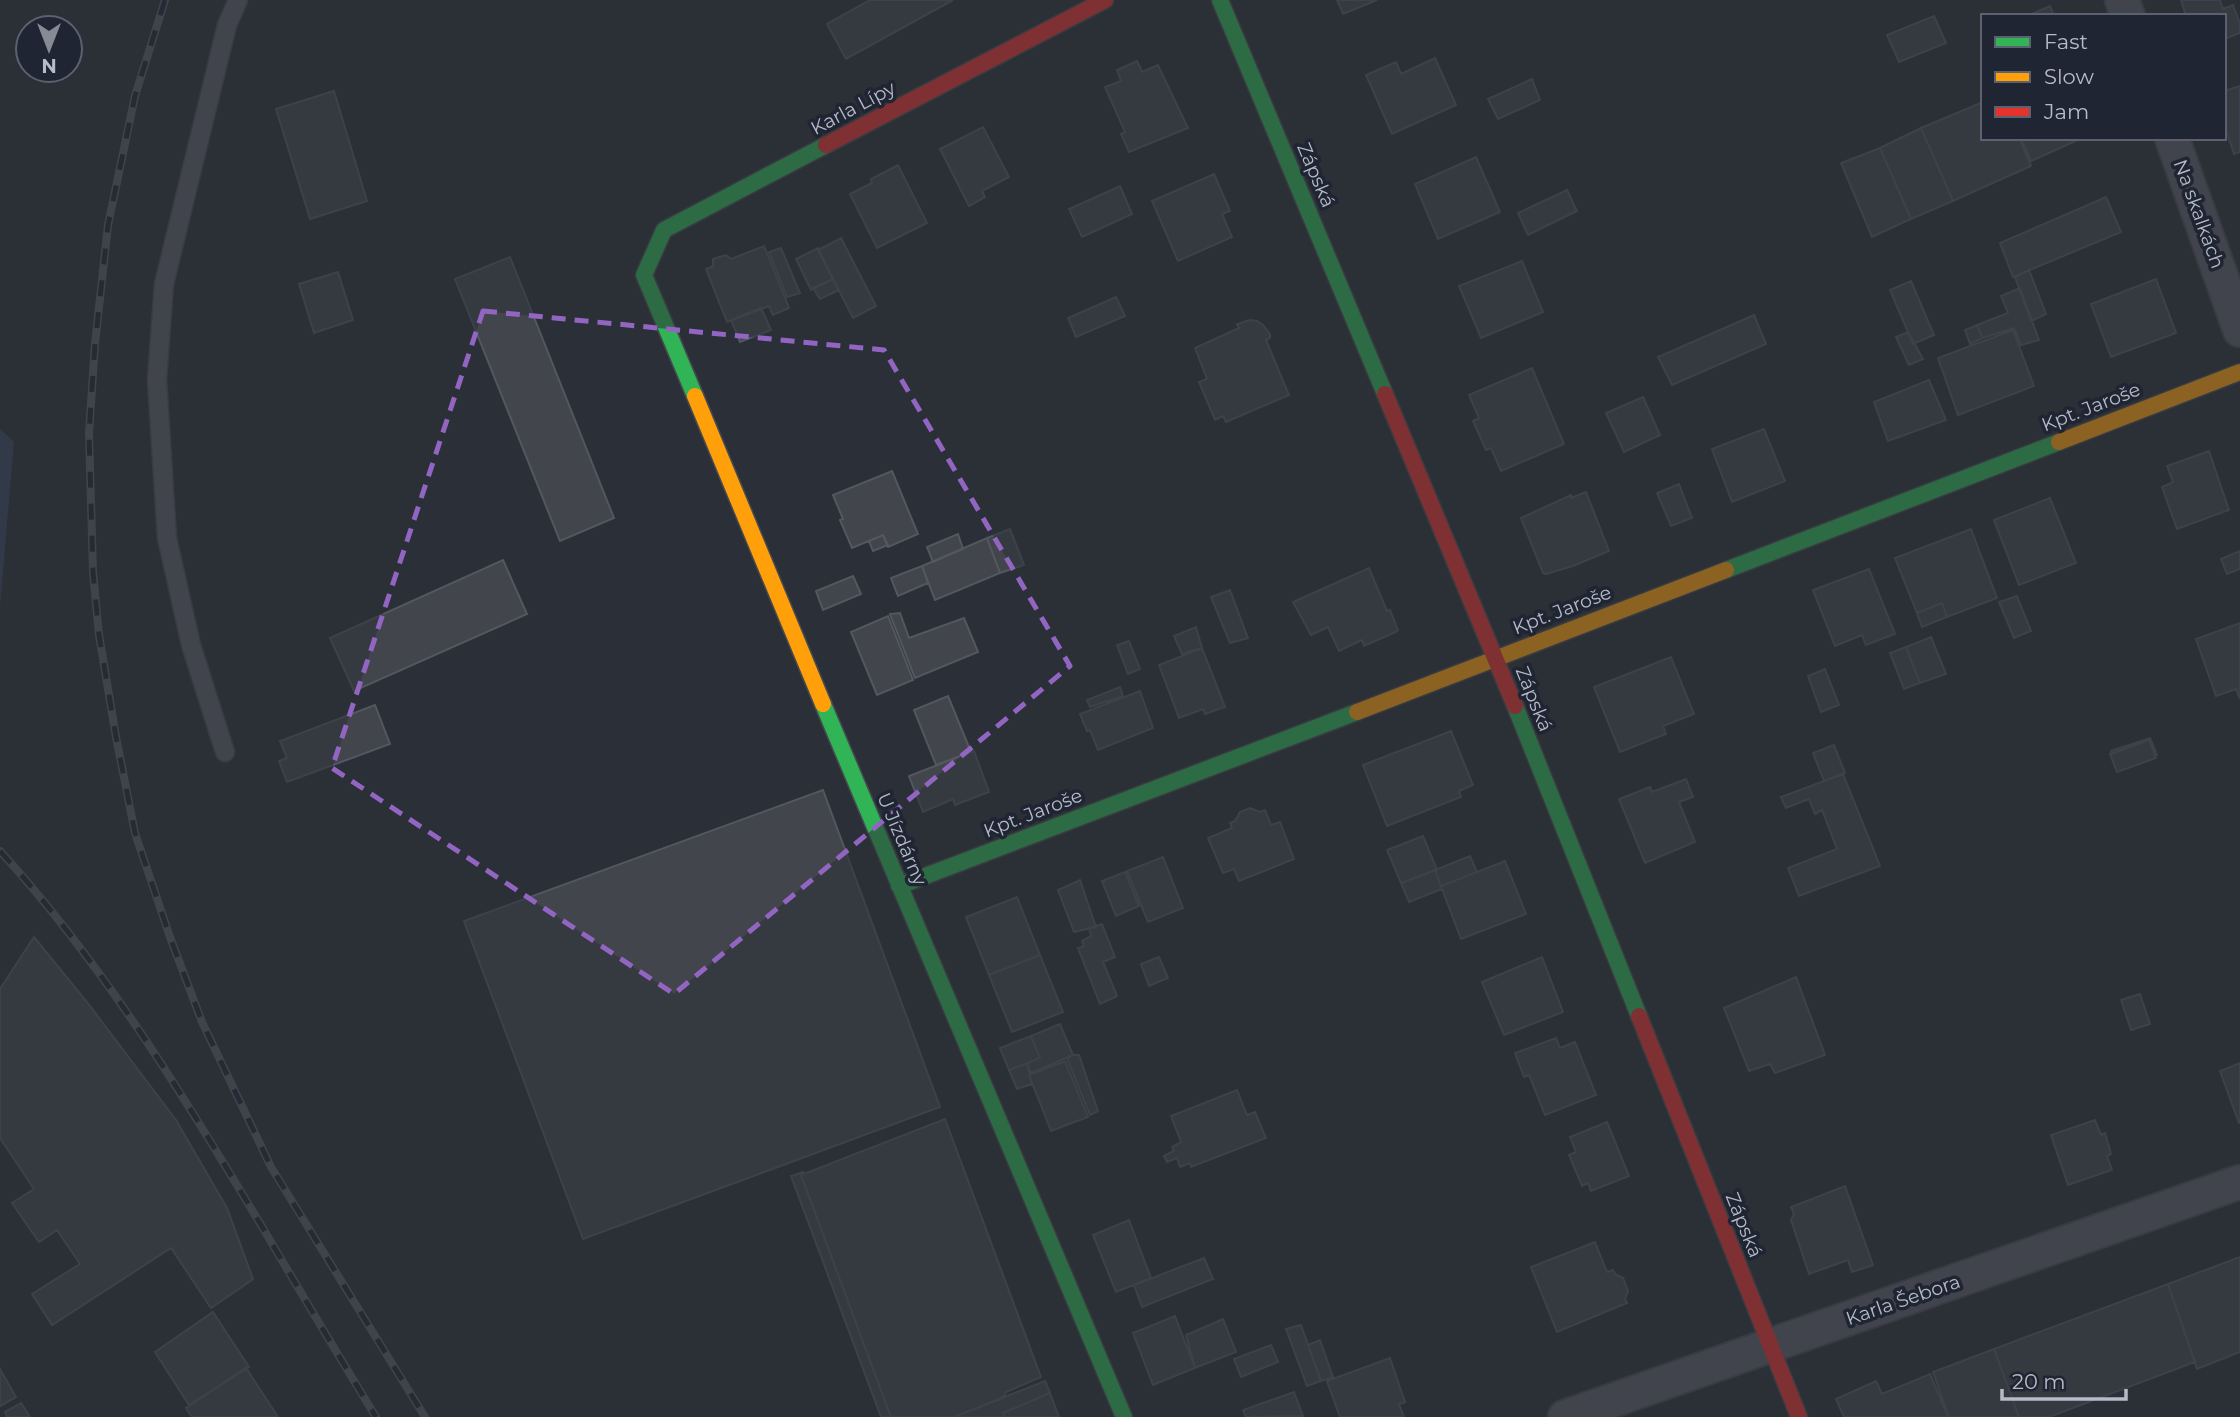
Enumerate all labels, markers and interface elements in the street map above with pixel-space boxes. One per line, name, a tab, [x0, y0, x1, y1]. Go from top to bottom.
north arrow	[14, 14, 84, 84]
legend	[1981, 14, 2226, 140]
text: Fast	[2044, 29, 2088, 54]
text: N	[41, 54, 57, 77]
text: Slow	[2044, 64, 2094, 89]
street label: Karla Lípy	[807, 76, 900, 140]
text: Jam	[2043, 99, 2089, 124]
street label: Zápská	[1292, 139, 1340, 211]
street label: Na skalkách	[2169, 156, 2229, 272]
street label: Kpt. Jaroše	[2038, 378, 2144, 436]
street label: Kpt. Jaroše	[1509, 581, 1615, 639]
street label: Zápská	[1511, 663, 1557, 735]
street label: Kpt. Jaroše	[980, 784, 1086, 842]
street label: U Jízdárny	[872, 789, 932, 889]
street label: Zápská	[1721, 1189, 1767, 1261]
street label: Karla Šebora	[1843, 1270, 1963, 1330]
scale bar	[2002, 1358, 2126, 1402]
text: 20 m	[2012, 1369, 2066, 1394]

